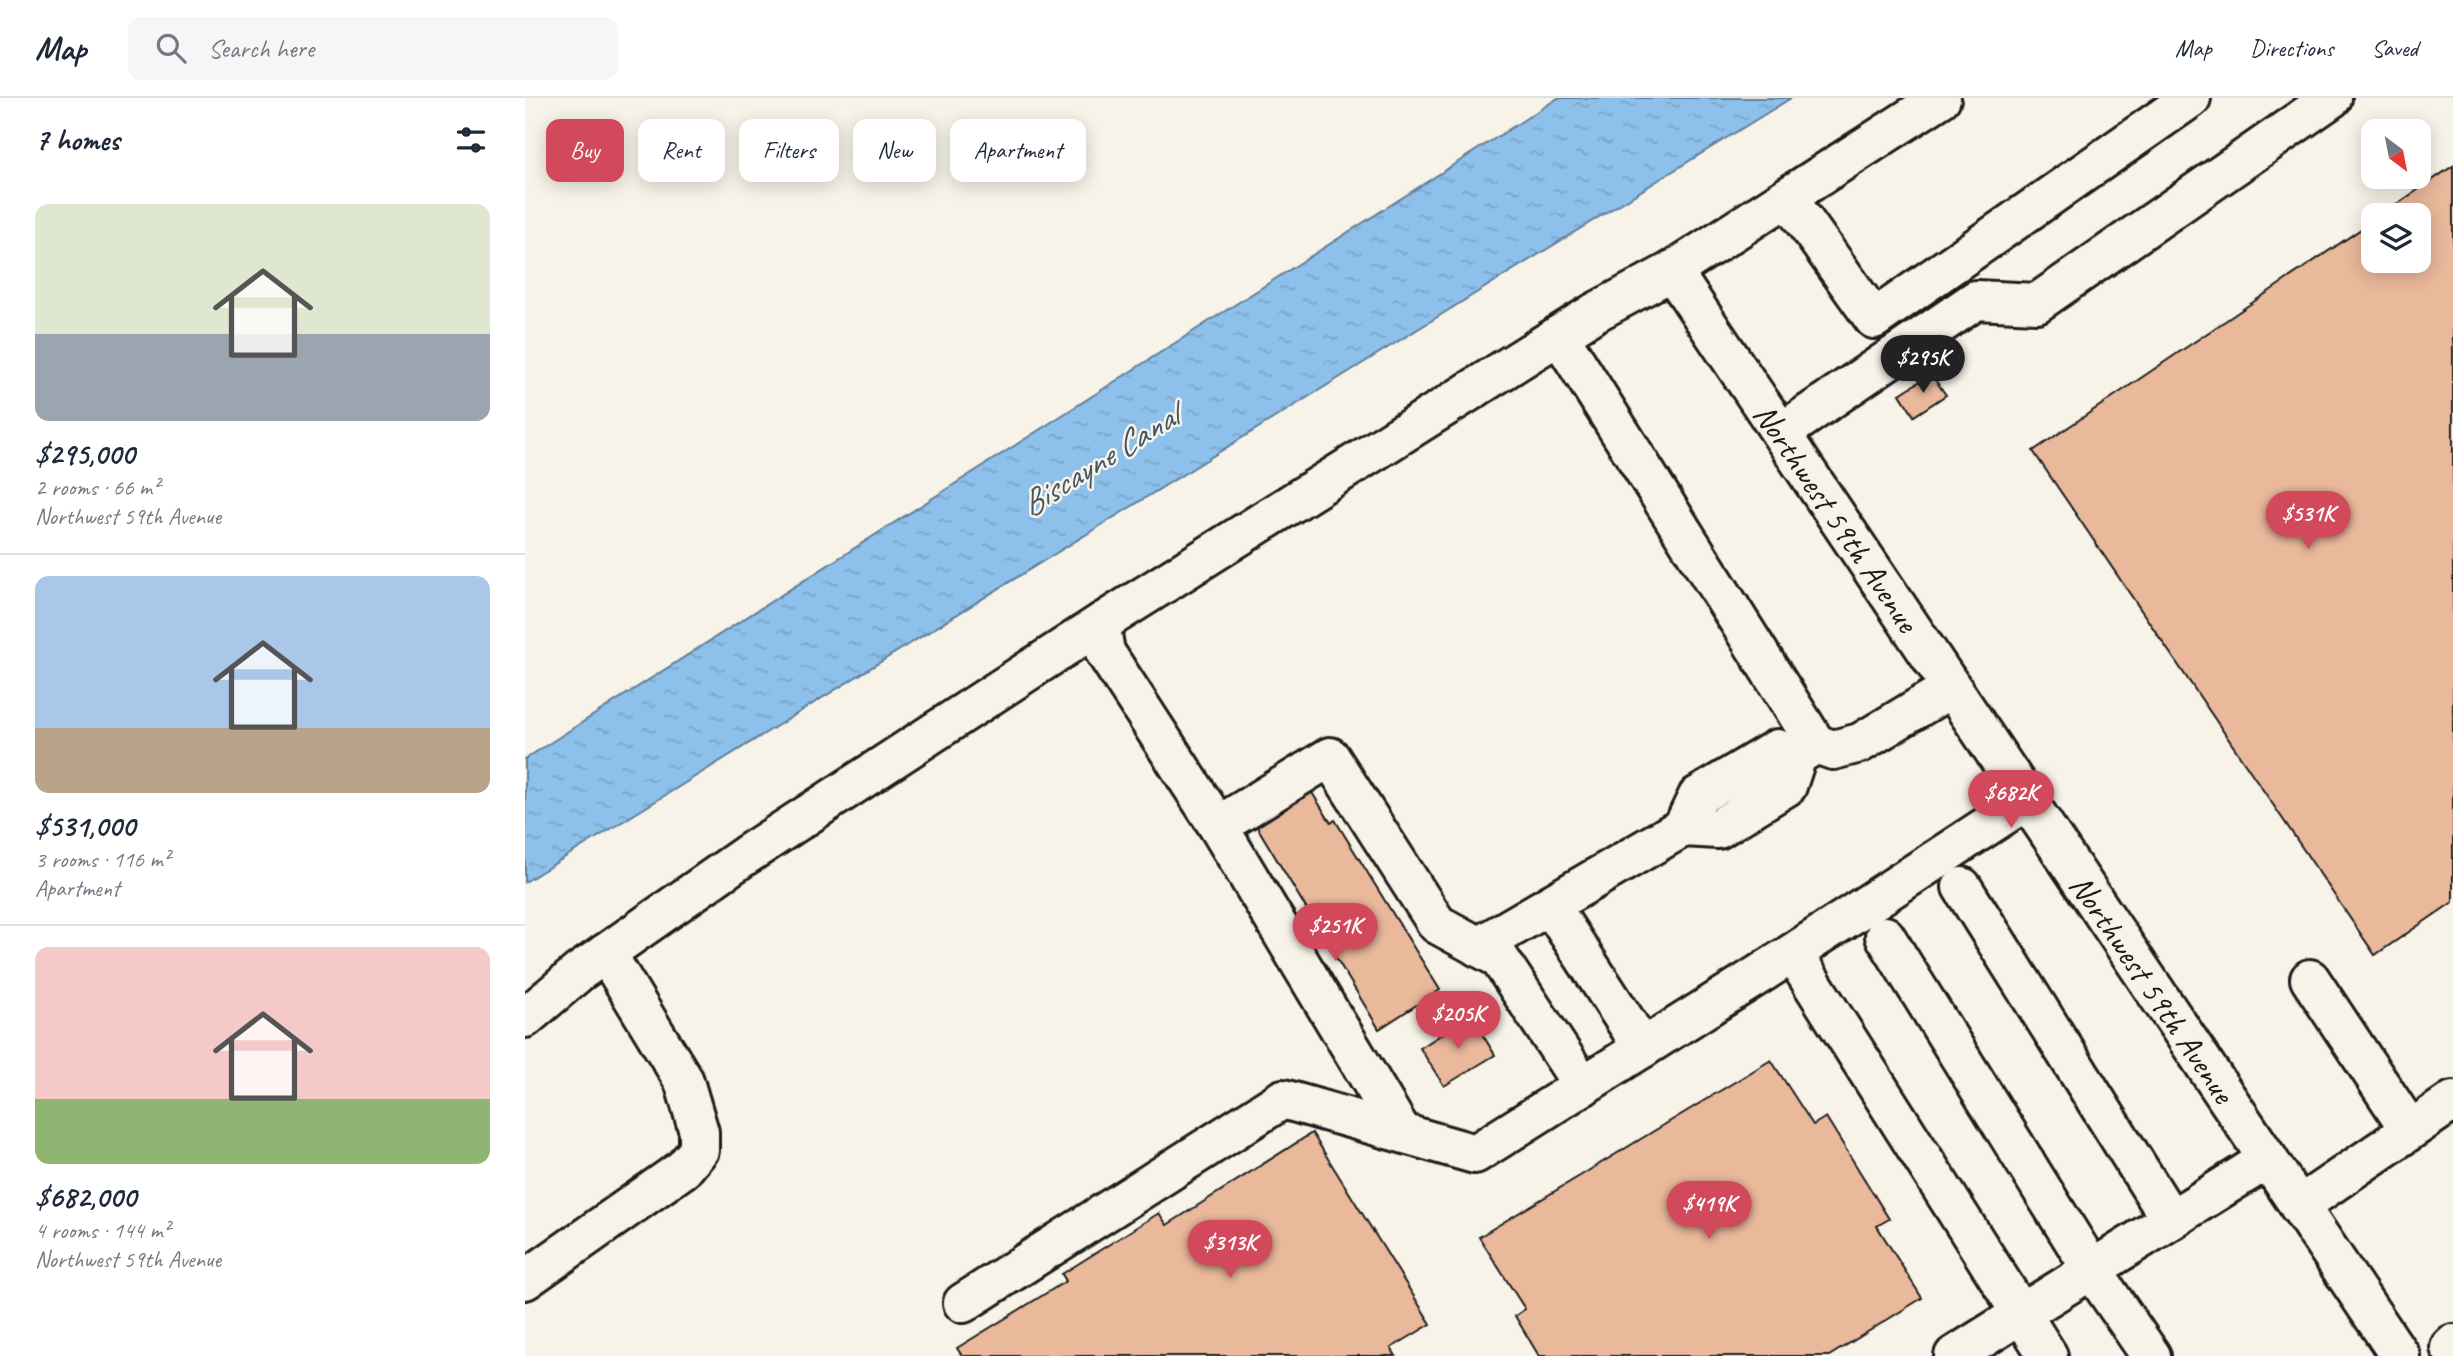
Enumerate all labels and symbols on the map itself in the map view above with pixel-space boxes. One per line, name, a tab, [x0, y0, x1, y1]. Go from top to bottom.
north arrow	[2361, 119, 2431, 189]
pin: $295K	[1874, 336, 1972, 395]
water label: Biscayne Canal	[1012, 388, 1196, 527]
street label: Northwest 59th Avenue	[1744, 395, 1929, 642]
pin: $531K	[2259, 491, 2357, 551]
pin: $682K	[1962, 770, 2060, 830]
street label: Northwest 59th Avenue	[2060, 866, 2245, 1113]
pin: $251K	[1286, 904, 1384, 963]
pin: $205K	[1409, 992, 1507, 1051]
pin: $419K	[1660, 1182, 1758, 1241]
pin: $313K	[1181, 1220, 1279, 1280]

